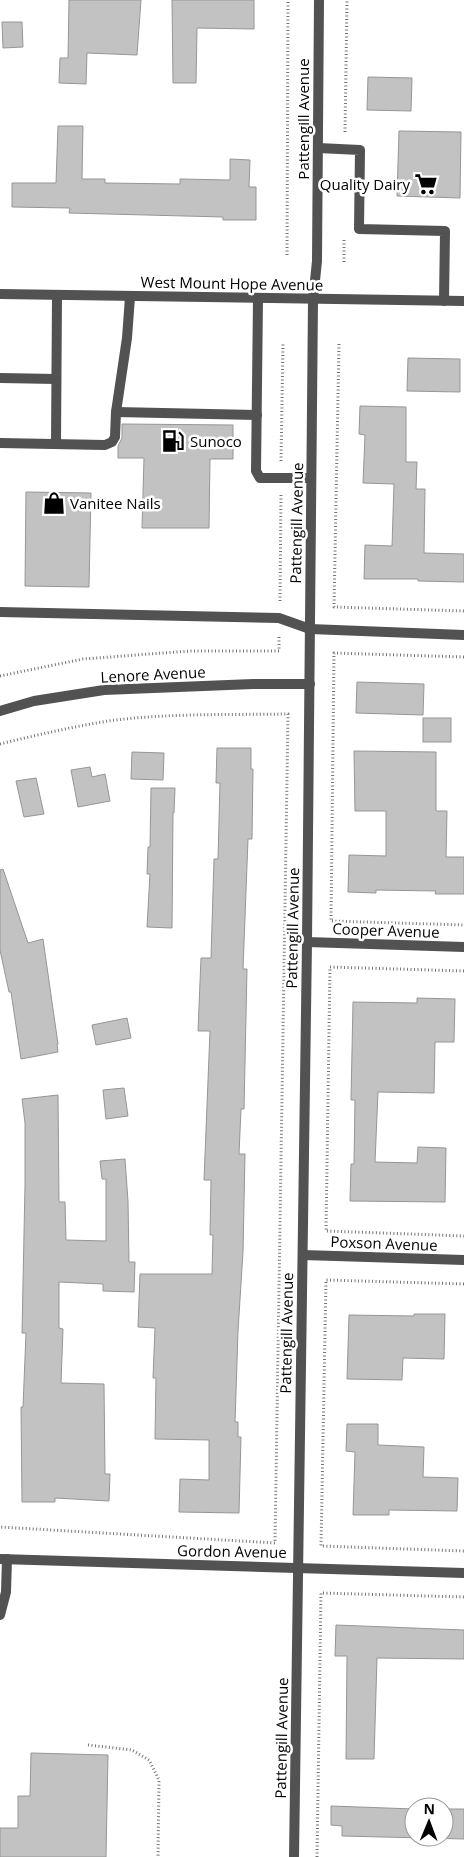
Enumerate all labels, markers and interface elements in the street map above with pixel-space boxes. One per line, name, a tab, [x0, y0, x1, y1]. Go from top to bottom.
street label: Pattengill Avenue	[293, 58, 313, 180]
supermarket icon: Quality Dairy	[413, 171, 439, 197]
place label: Quality Dairy	[320, 174, 410, 194]
street label: West Mount Hope Avenue	[141, 271, 323, 295]
fuel station icon: Sunoco	[160, 428, 186, 454]
place label: Sunoco	[190, 431, 242, 451]
street label: Pattengill Avenue	[285, 462, 307, 584]
shop icon: Vanitee Nails	[41, 490, 67, 516]
place label: Vanitee Nails	[70, 493, 161, 513]
street label: Lenore Avenue	[100, 661, 206, 687]
street label: Pattengill Avenue	[281, 867, 303, 989]
street label: Cooper Avenue	[332, 918, 440, 942]
street label: Poxson Avenue	[330, 1231, 438, 1255]
street label: Pattengill Avenue	[275, 1272, 297, 1394]
street label: Gordon Avenue	[177, 1540, 287, 1562]
street label: Pattengill Avenue	[270, 1677, 292, 1799]
north arrow	[404, 1797, 454, 1847]
text: N	[423, 1799, 435, 1818]

